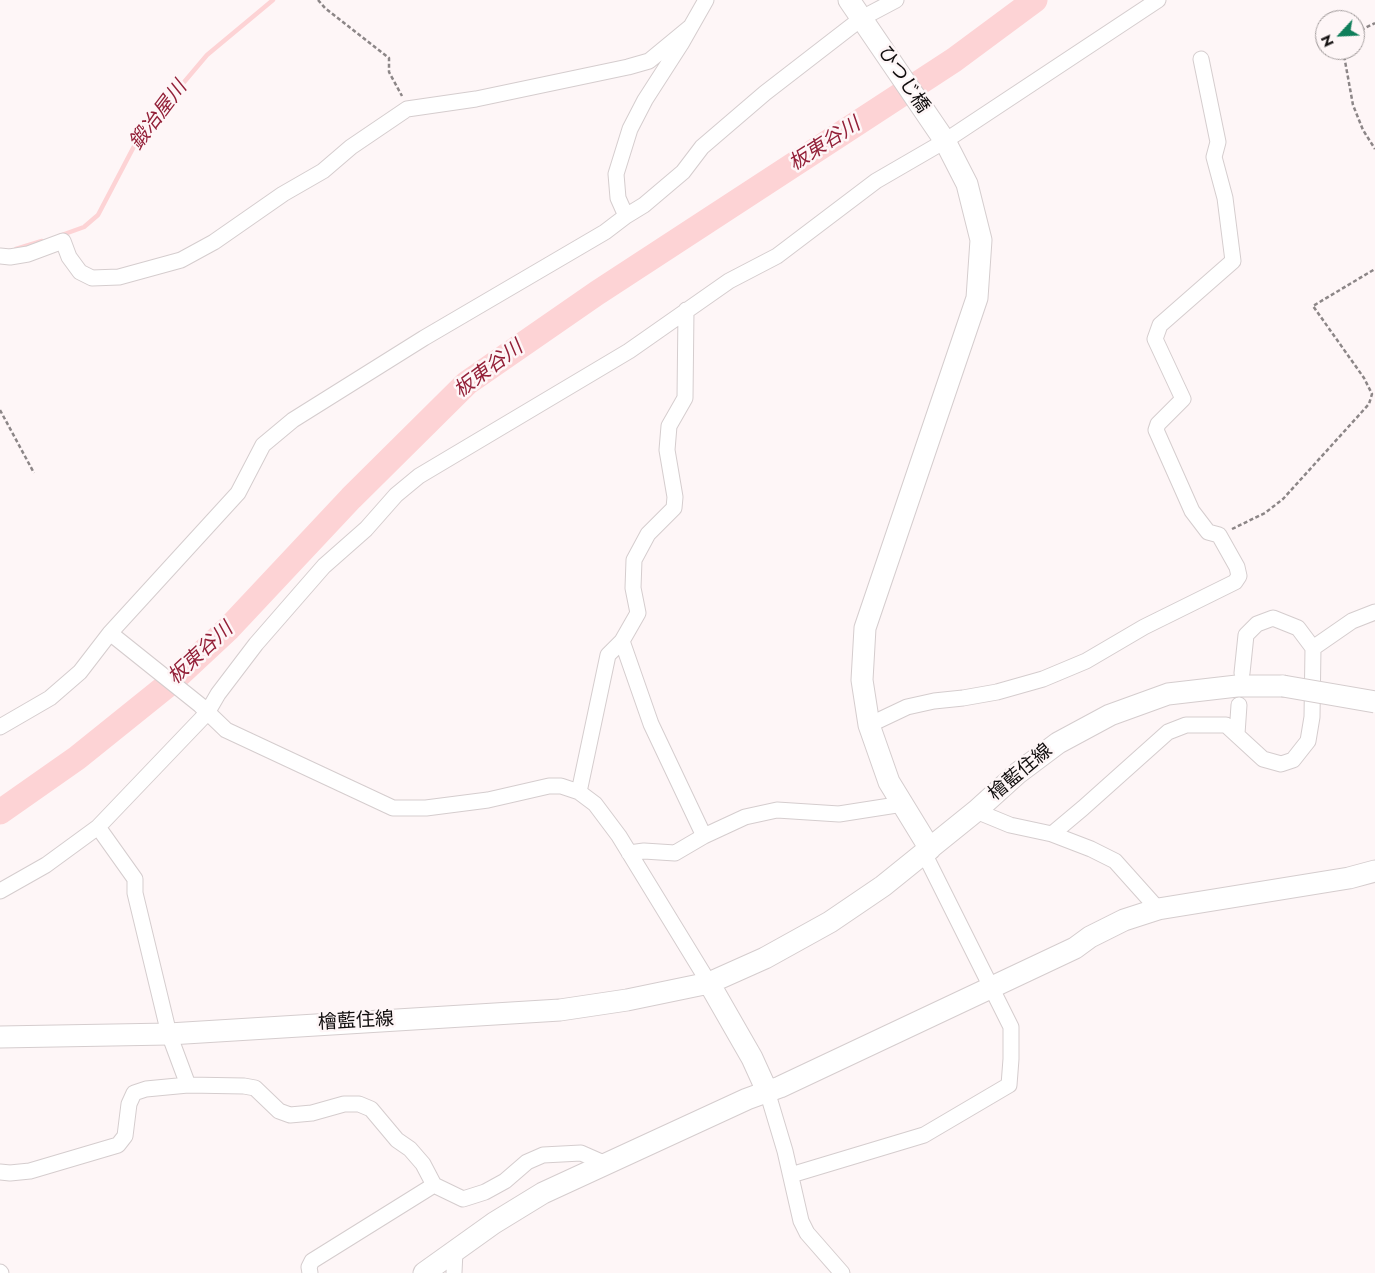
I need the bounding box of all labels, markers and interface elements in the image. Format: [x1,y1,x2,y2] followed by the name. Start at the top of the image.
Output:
[1315,10,1365,60] north arrow
[1316,32,1339,50] text: N
[872,42,934,118] street label: ひつじ橋
[125,77,193,155] water label: 鍛冶屋川
[785,113,865,177] water label: 板東谷川
[450,336,528,404] water label: 板東谷川
[164,618,238,690] water label: 板東谷川
[985,740,1057,806] street label: 檜藍住線
[317,1009,395,1035] street label: 檜藍住線

